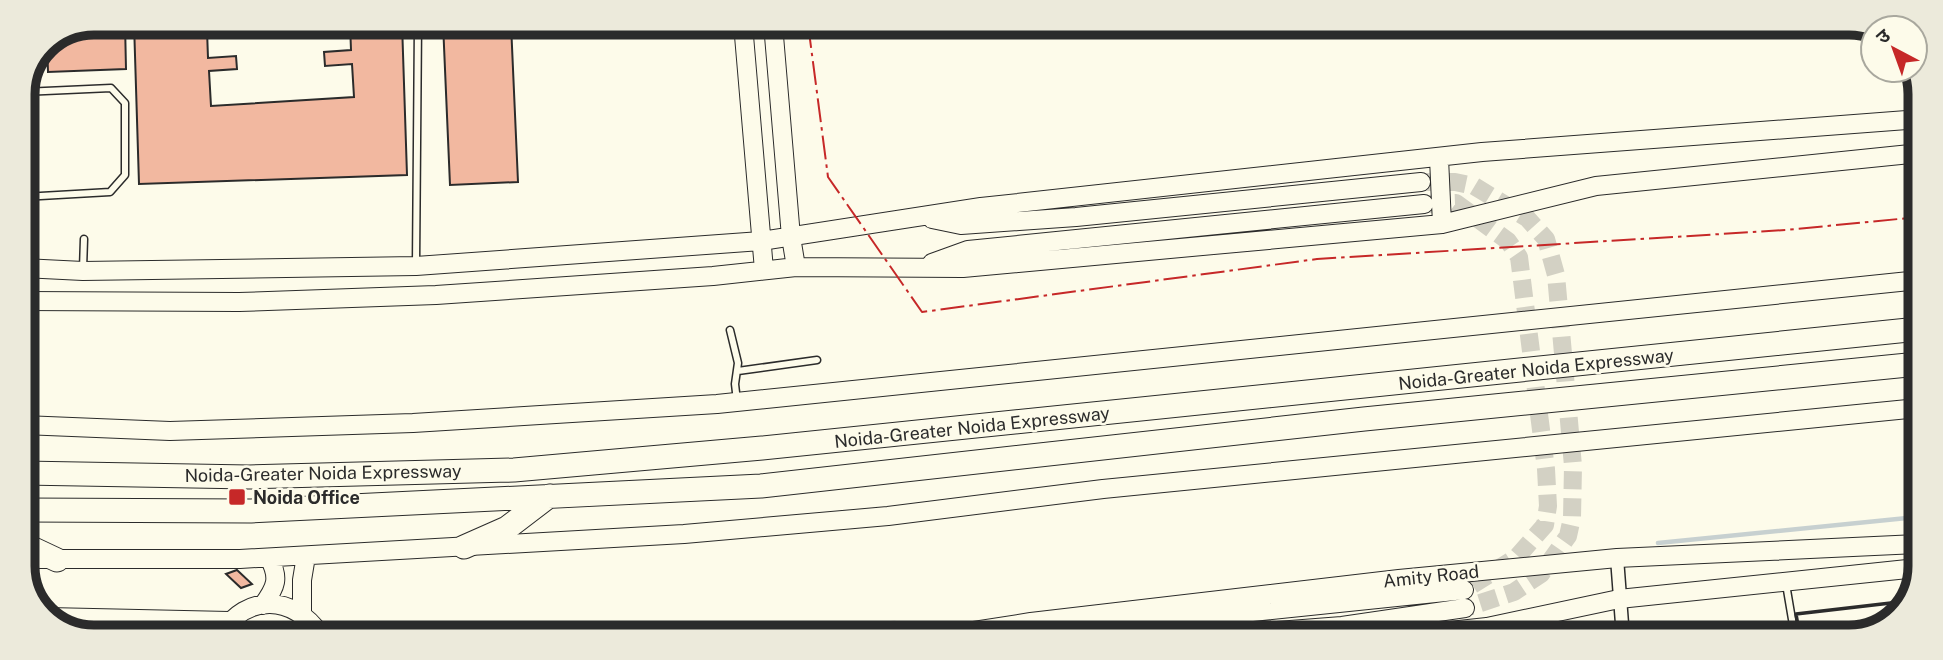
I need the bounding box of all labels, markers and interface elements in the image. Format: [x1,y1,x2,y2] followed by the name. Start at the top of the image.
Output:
[1859,14,1929,84] north arrow
[1871,24,1895,48] text: उ
[1397,344,1675,394] street label: Noida-Greater Noida Expressway
[833,402,1111,452] street label: Noida-Greater Noida Expressway
[184,460,462,486] street label: Noida-Greater Noida Expressway
[227,487,247,507] marker: Noida Office
[253,487,360,508] place label: Noida Office
[1382,561,1480,591] street label: Amity Road

